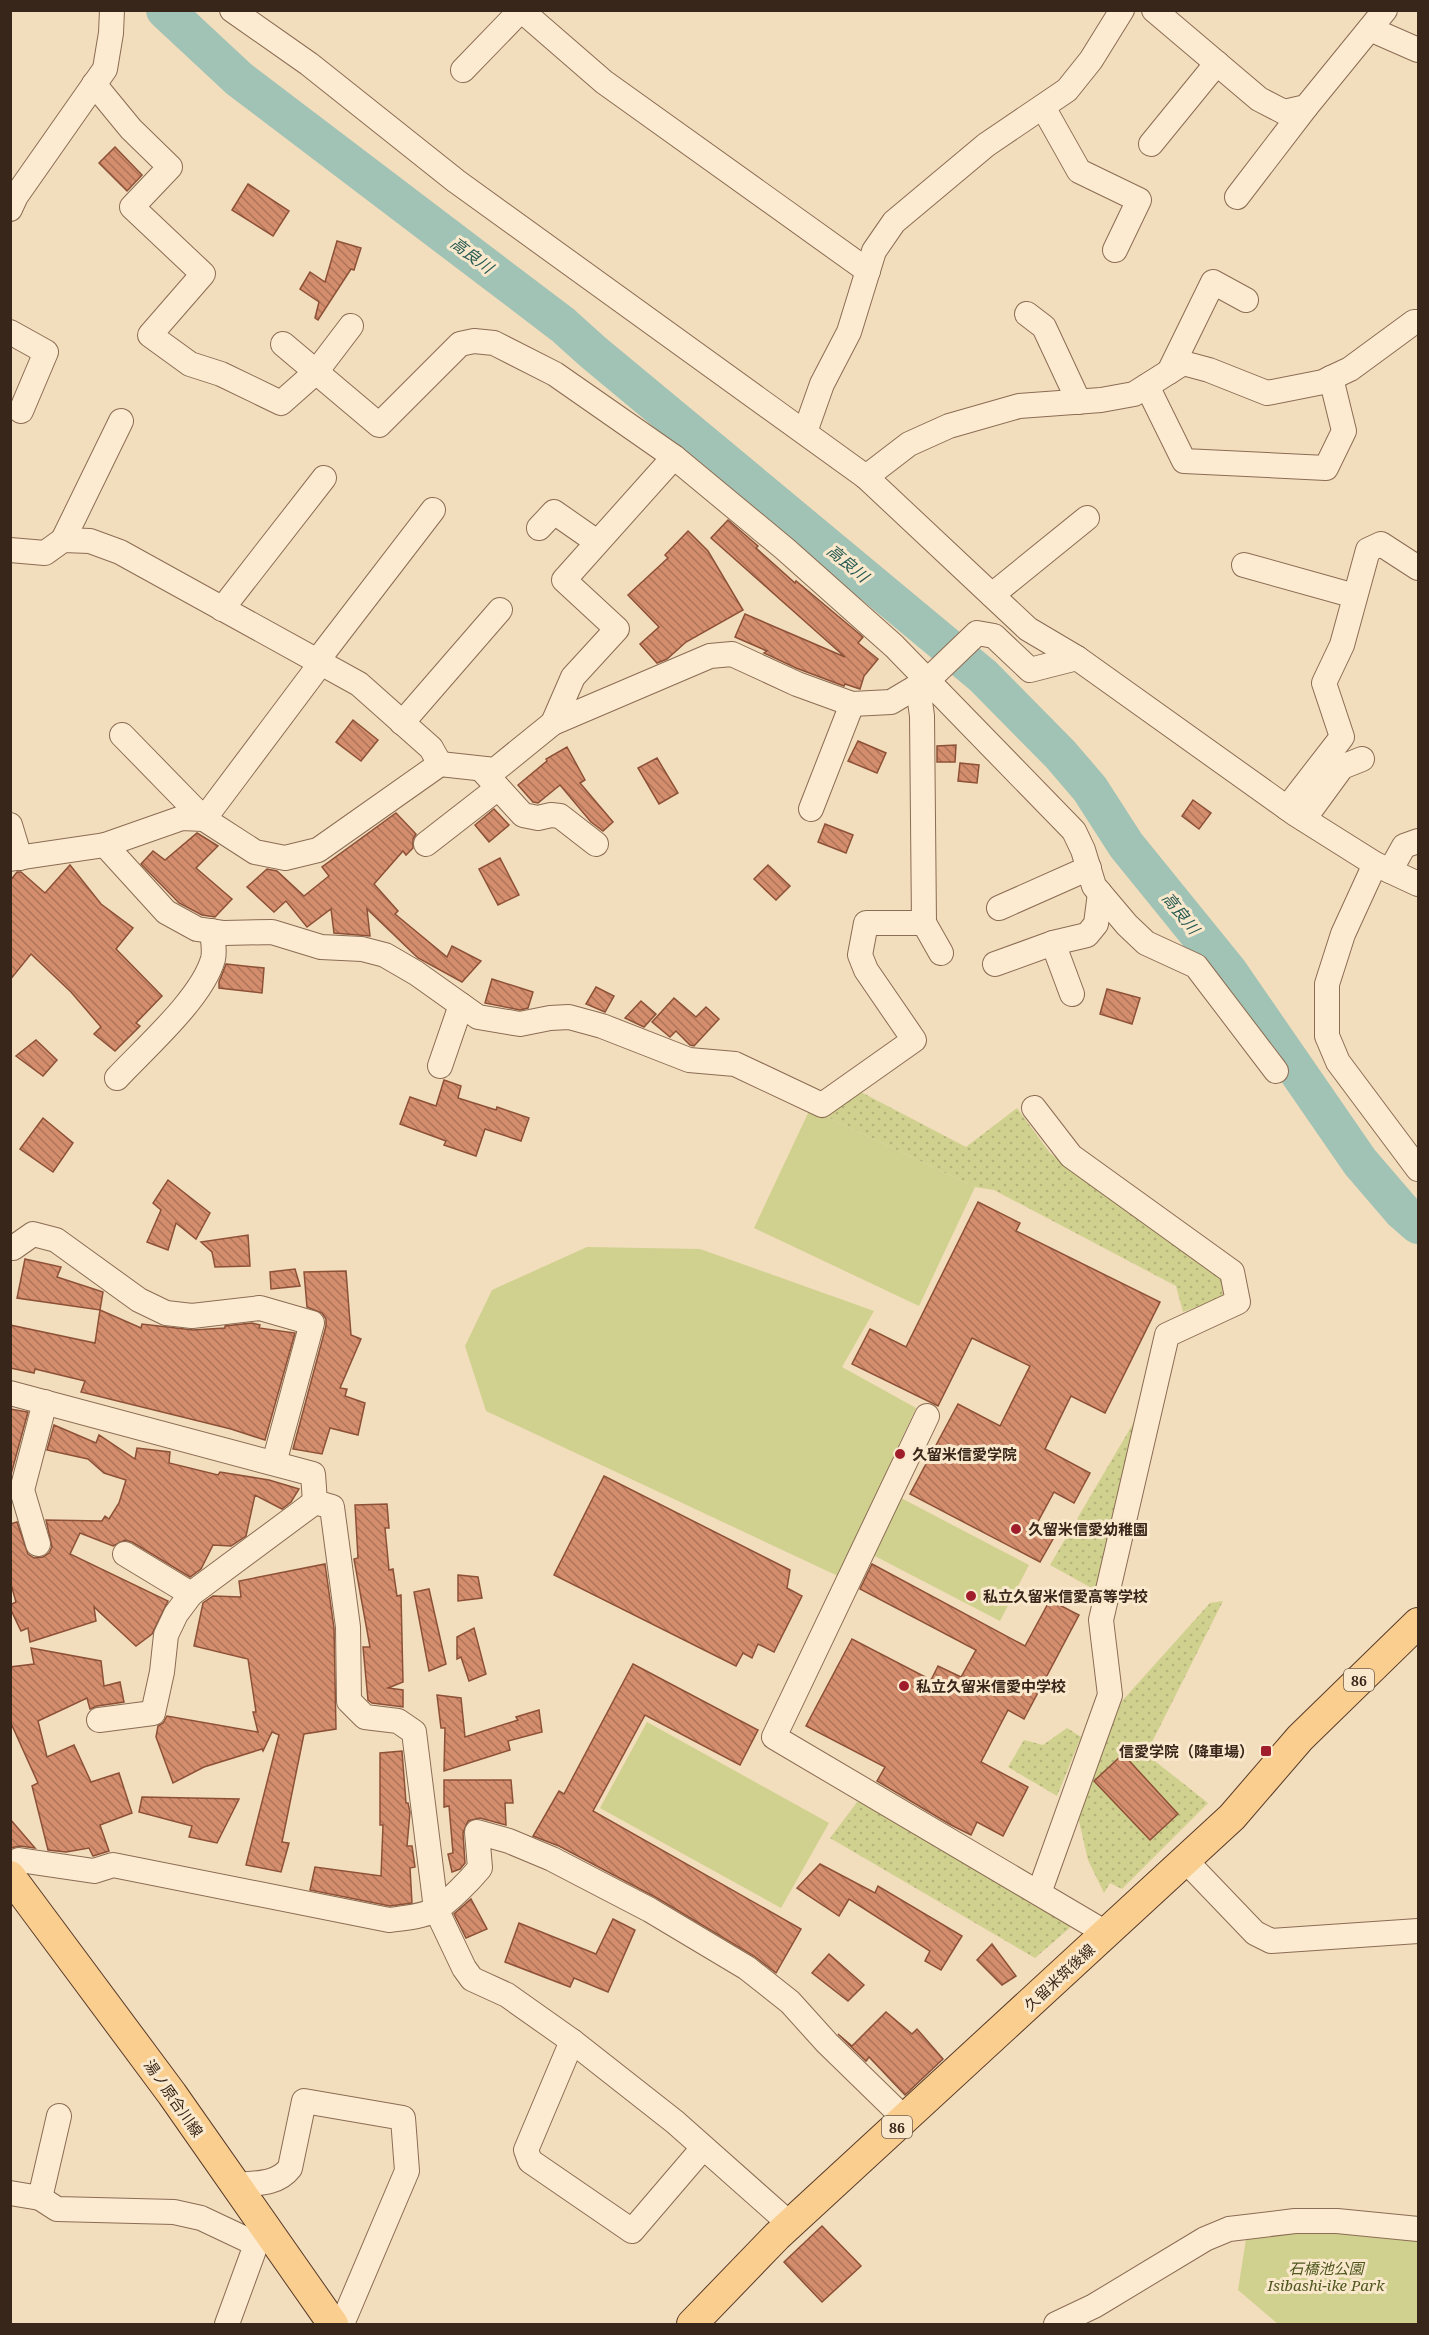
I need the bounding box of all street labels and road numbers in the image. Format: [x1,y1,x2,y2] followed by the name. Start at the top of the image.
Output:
[1344,1669,1374,1691] road number: 86
[1019,1939,1099,2015] street label: 久留米筑後線
[140,2055,208,2141] street label: 湯ノ原合川線
[882,2116,912,2138] road number: 86

